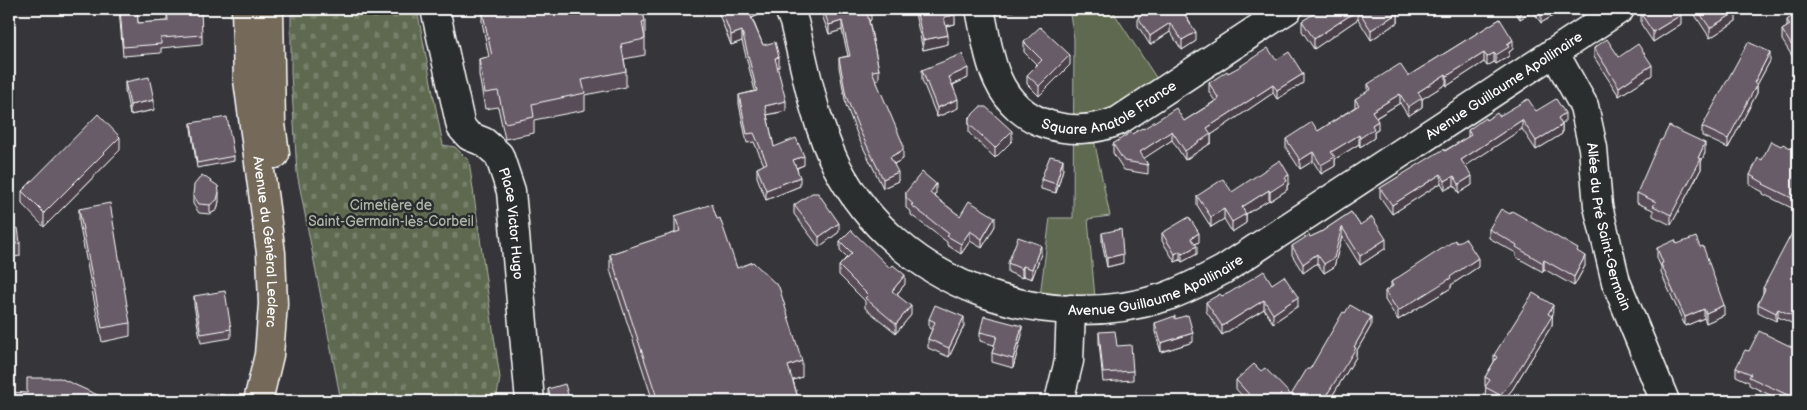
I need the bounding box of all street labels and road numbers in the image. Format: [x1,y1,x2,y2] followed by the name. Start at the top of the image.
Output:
[1422,28,1585,143] street label: Avenue Guillaume Apollinaire
[1039,77,1179,138] street label: Square Anatole France
[1583,141,1635,313] street label: Allée du Pré Saint-Germain
[250,155,281,328] street label: Avenue du Général Leclerc
[495,165,527,280] street label: Place Victor Hugo
[1068,251,1246,319] street label: Avenue Guillaume Apollinaire

